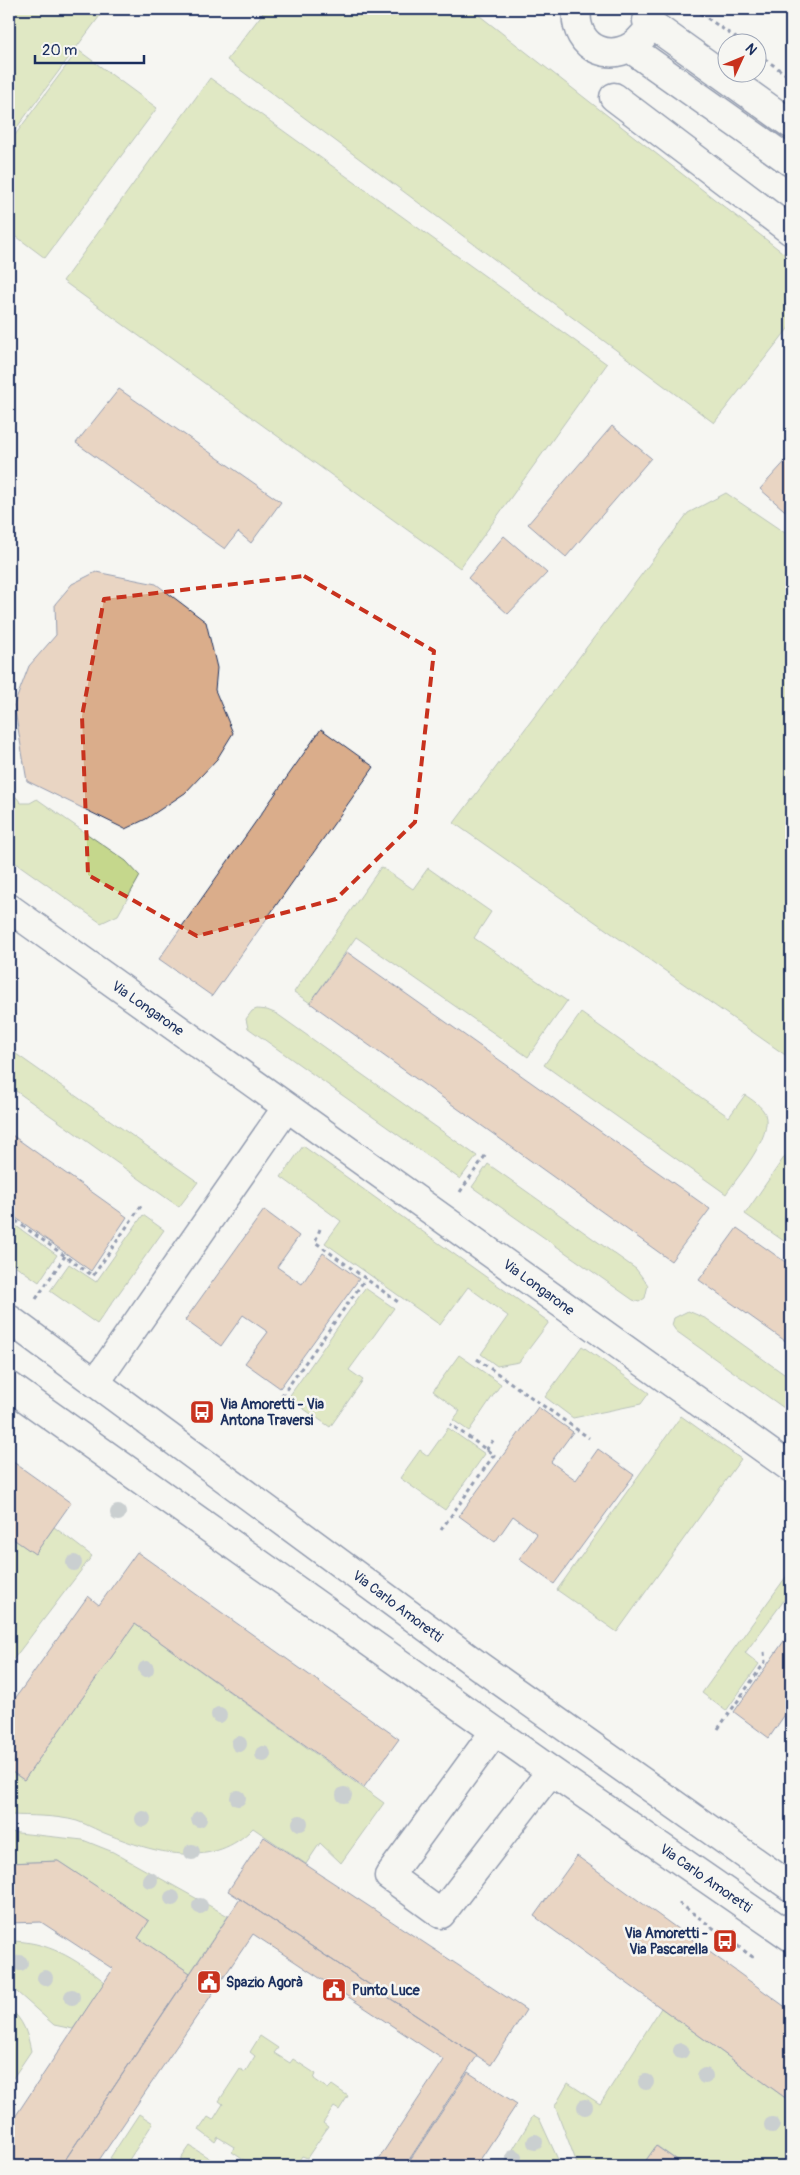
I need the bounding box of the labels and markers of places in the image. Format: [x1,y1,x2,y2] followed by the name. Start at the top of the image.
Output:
[220,1396,324,1429] place label: Via Amoretti - Via Antona Traversi
[189,1399,215,1425] bus stop icon: Via Amoretti - Via Antona Traversi
[624,1925,708,1958] place label: Via Amoretti - Via Pascarella
[712,1928,738,1954] bus stop icon: Via Amoretti - Via Pascarella
[196,1969,222,1995] public building icon: Spazio Agorà
[226,1974,303,1991] place label: Spazio Agorà
[321,1977,347,2003] public building icon: Punto Luce
[352,1982,421,1999] place label: Punto Luce

